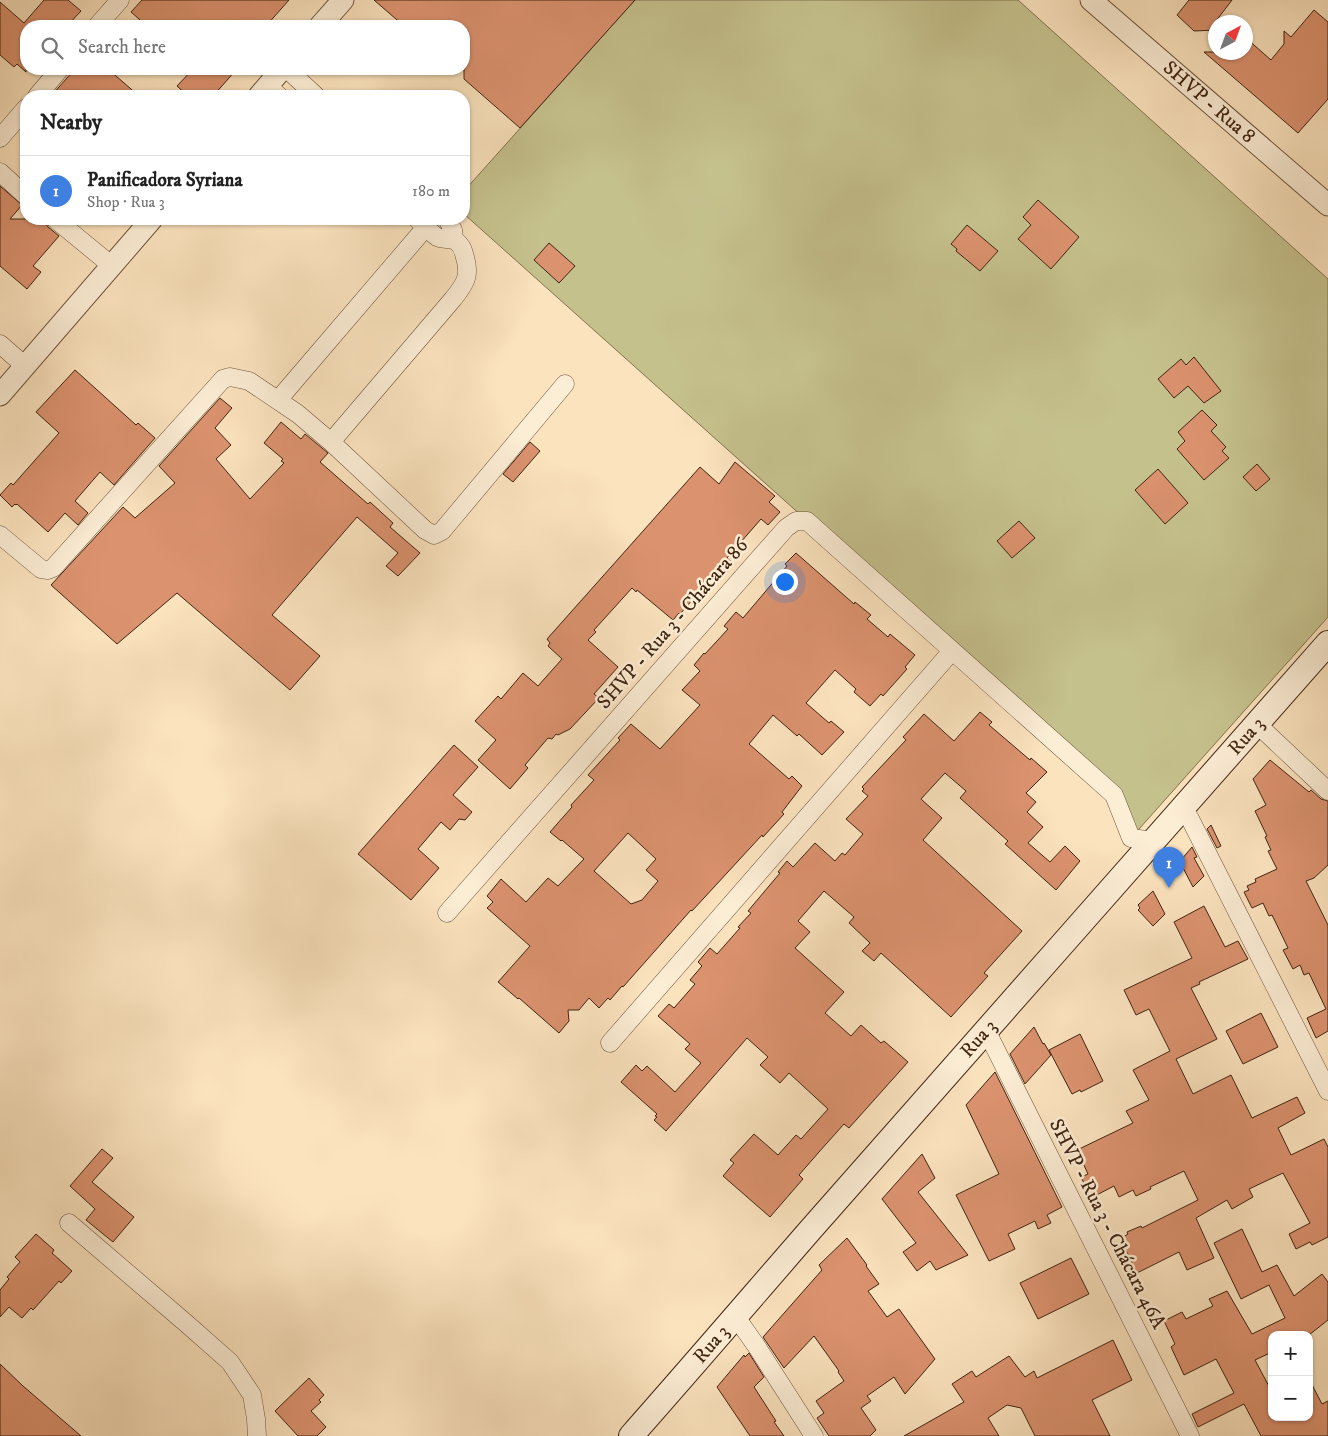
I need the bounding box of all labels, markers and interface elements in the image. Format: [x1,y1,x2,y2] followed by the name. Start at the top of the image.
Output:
[1208,15,1253,60] north arrow
[20,20,470,75] search box
[38,34,66,62] icon: search
[78,36,166,59] text: Search here
[1158,55,1260,149] street label: SHVP - Rua 8
[40,110,102,136] text: Nearby
[87,169,243,192] text: Panificadora Syriana
[53,181,59,201] text: 1
[412,181,450,201] text: 180 m
[87,192,165,212] text: Shop · Rua 3
[592,533,754,715] street label: SHVP - Rua 3 - Chácara 86
[772,569,798,595] your location
[1223,712,1270,761] street label: Rua 3
[1153,847,1185,888] pin: 1
[955,1014,1002,1063] street label: Rua 3
[1043,1115,1171,1333] street label: SHVP - Rua 3 - Chácara 46A
[688,1320,735,1369] street label: Rua 3
[1268,1331,1313,1421] map controls
[1268,1331,1313,1376] button: +
[1268,1376,1313,1421] button: −

